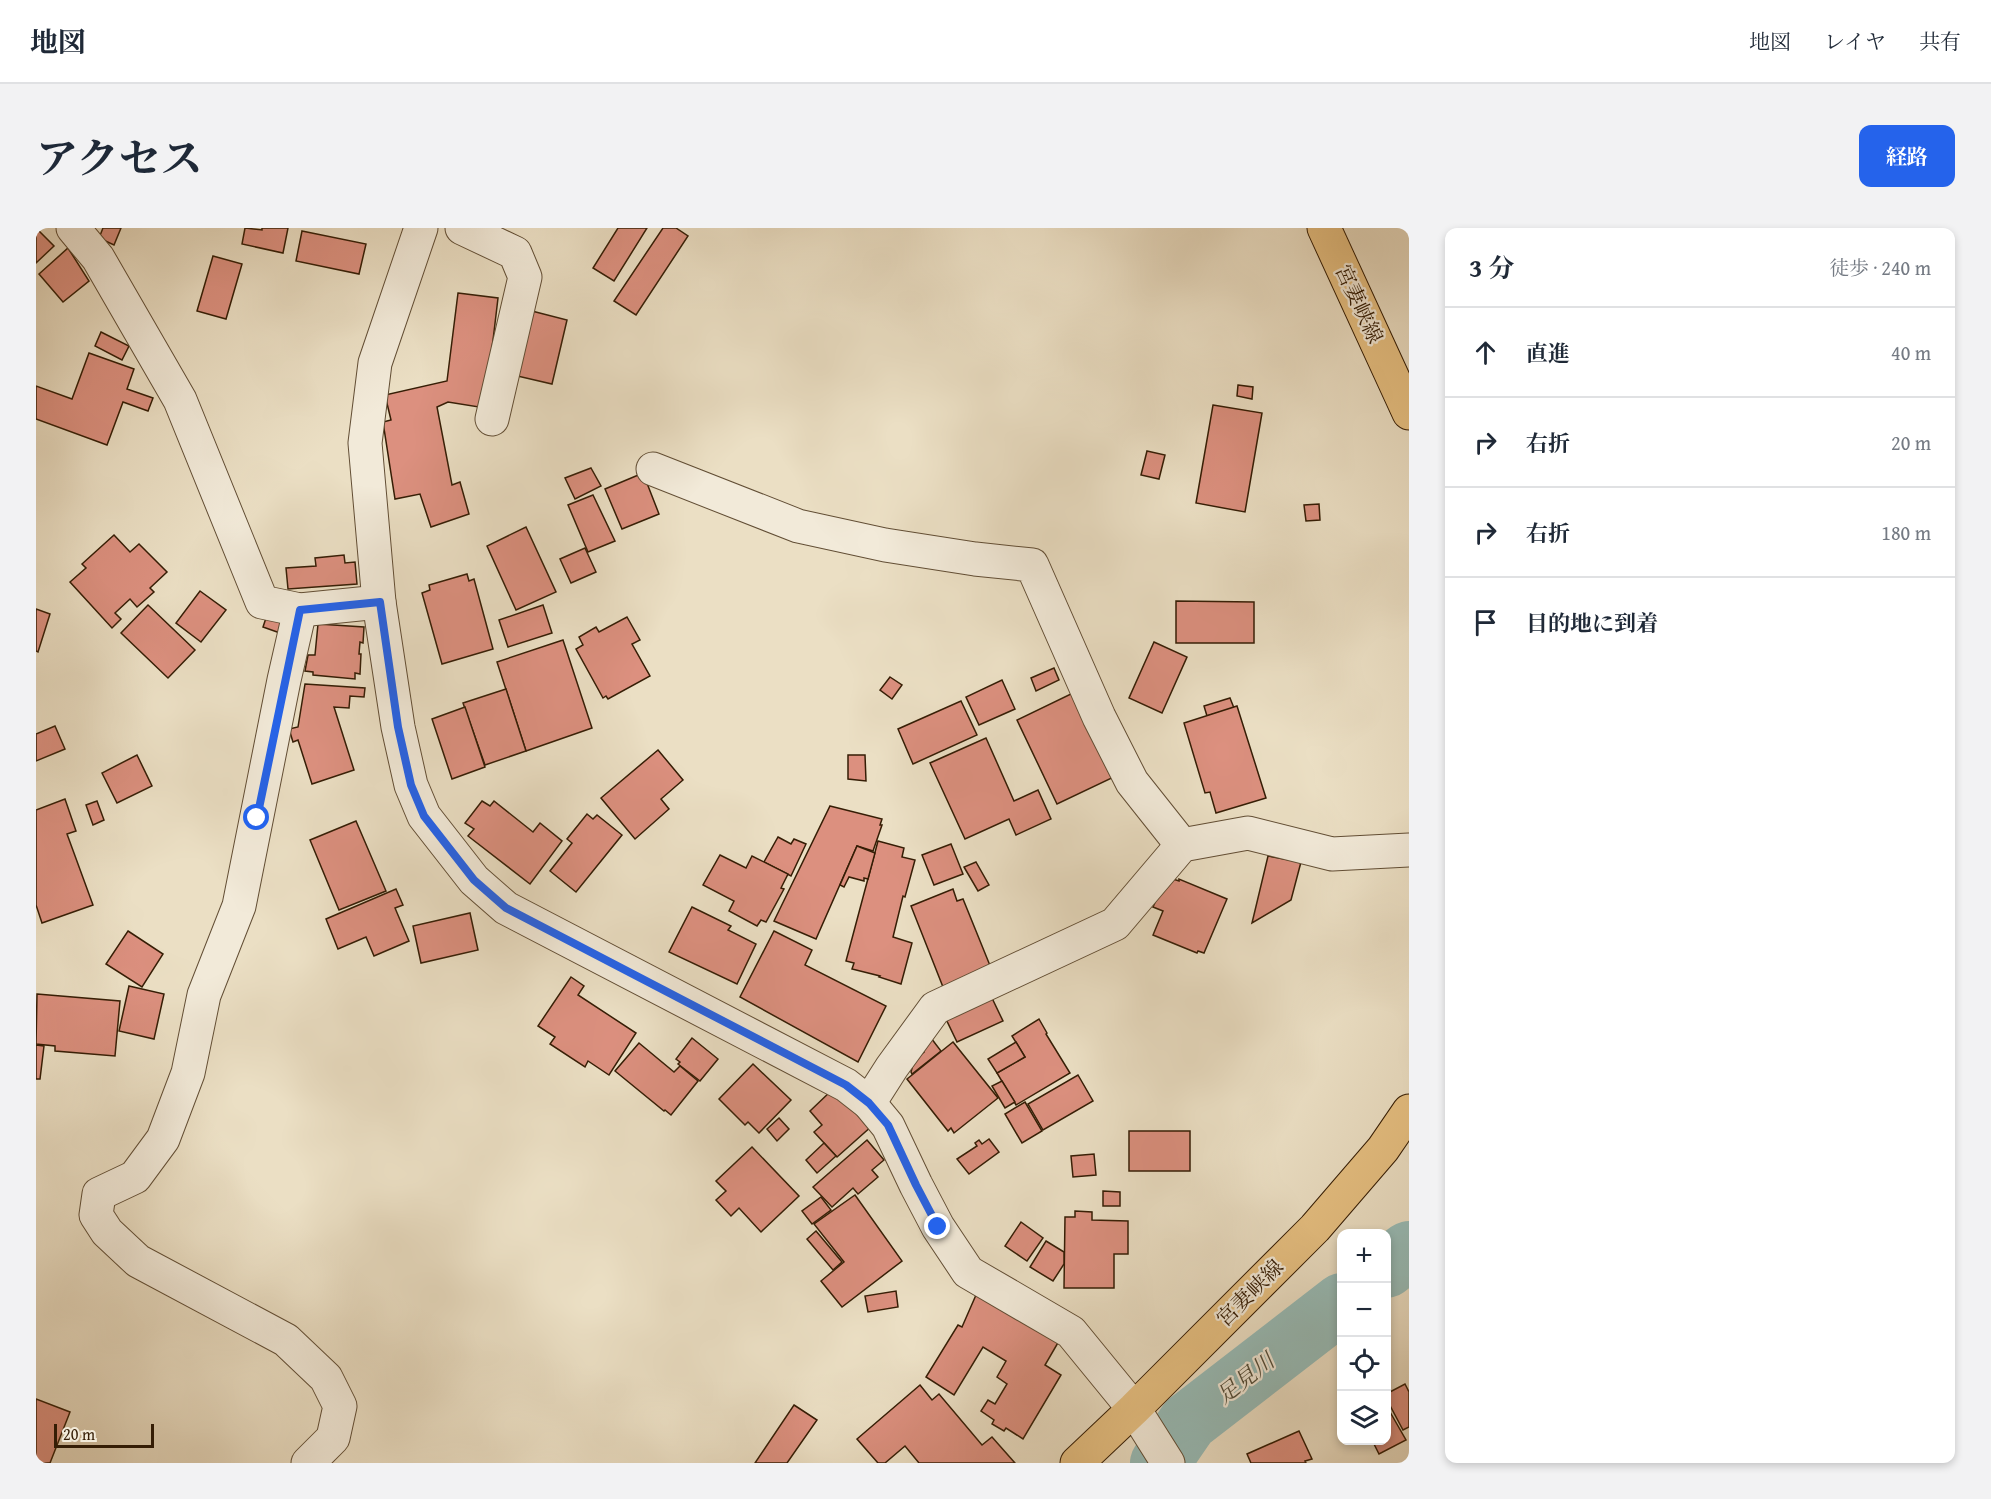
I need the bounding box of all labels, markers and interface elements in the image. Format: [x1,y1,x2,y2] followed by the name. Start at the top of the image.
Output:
[30,21,86,62] text: 地図
[1749,26,1791,57] text: 地図
[1824,26,1886,57] text: レイヤ
[1919,26,1961,57] text: 共有
[1859,125,1955,187] button: 経路
[36,127,203,188] text: アクセス
[1469,248,1514,287] text: 3 分
[1829,253,1931,282] text: 徒歩 · 240 m
[1328,259,1391,348] street label: 宮妻峡線
[1469,336,1502,369] icon: ahead
[1526,337,1570,369] text: 直進
[1891,338,1931,367] text: 40 m
[1469,426,1502,459] icon: right
[1526,427,1570,459] text: 右折
[1891,428,1931,457] text: 20 m
[1469,516,1502,549] icon: right
[1526,517,1570,549] text: 右折
[1881,518,1931,547] text: 180 m
[1469,606,1502,639] icon: arrive
[1526,607,1658,639] text: 目的地に到着
[243,804,269,830] route start
[924,1213,950,1239] route end
[1337,1229,1391,1445] map controls
[1337,1229,1391,1283] button: +
[1209,1252,1290,1333] street label: 宮妻峡線
[1337,1283,1391,1337] button: −
[1337,1337,1391,1391] button: locate
[1209,1344,1282,1411] water label: 足見川
[1337,1391,1391,1445] button: layers
[54,1421,154,1448] scale bar
[63,1422,95,1446] text: 20 m

